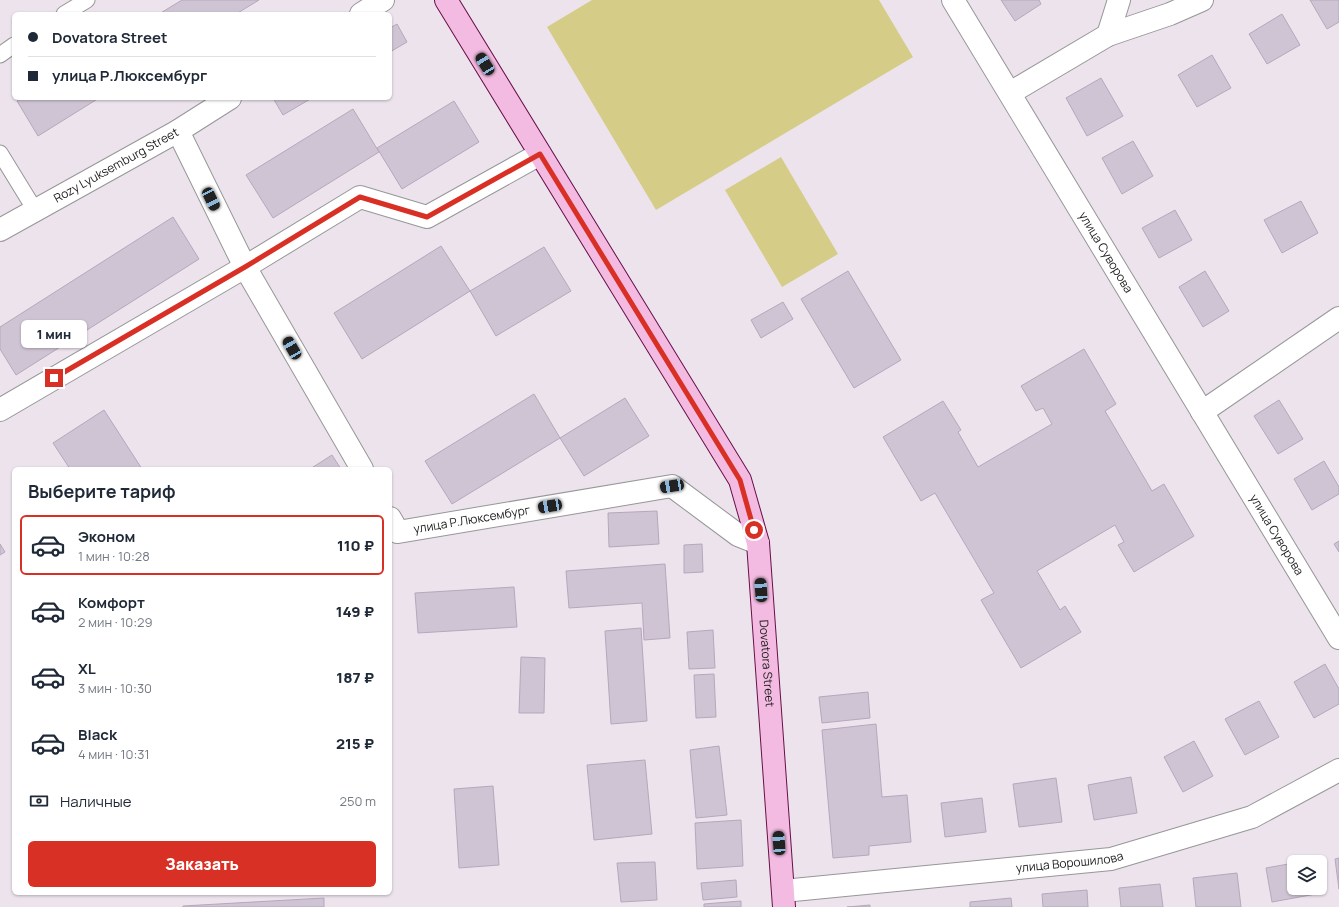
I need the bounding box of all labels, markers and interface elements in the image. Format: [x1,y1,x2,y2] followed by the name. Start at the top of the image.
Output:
[52,27,168,48] text: Dovatora Street
[474,51,496,77] car
[52,65,207,86] text: улица Р.Люксембург
[50,123,182,207] street label: Rozy Lyuksemburg Street
[200,186,222,212] car
[1075,208,1137,296] street label: улица Суворова
[21,320,87,348] callout: 1 мин
[37,325,71,343] text: 1 мин
[281,335,303,361] car
[45,369,63,387] route end
[659,478,685,494] car
[28,479,176,503] text: Выберите тариф
[1246,491,1308,578] street label: улица Суворова
[537,498,563,514] car
[412,501,532,537] street label: улица Р.Люксембург
[745,521,763,539] route start
[78,526,135,547] text: Эконом
[30,527,66,563] icon: car
[337,535,374,556] text: 110 ₽
[78,547,150,565] text: 1 мин · 10:28
[754,578,768,602] car
[78,592,145,613] text: Комфорт
[30,593,66,629] icon: car
[336,601,374,622] text: 149 ₽
[78,613,153,631] text: 2 мин · 10:29
[755,619,779,708] street label: Dovatora Street
[78,658,96,679] text: XL
[30,659,66,695] icon: car
[336,667,374,688] text: 187 ₽
[78,679,152,697] text: 3 мин · 10:30
[78,724,117,745] text: Black
[30,725,66,761] icon: car
[336,733,374,754] text: 215 ₽
[78,745,150,763] text: 4 мин · 10:31
[28,790,50,812] icon: cash
[60,791,132,812] text: Наличные
[340,792,376,810] text: 250 m
[772,831,786,855] car
[28,841,376,887] button: Заказать
[1015,847,1125,876] street label: улица Ворошилова
[1287,855,1327,895] map controls
[1287,855,1327,895] button: layers

